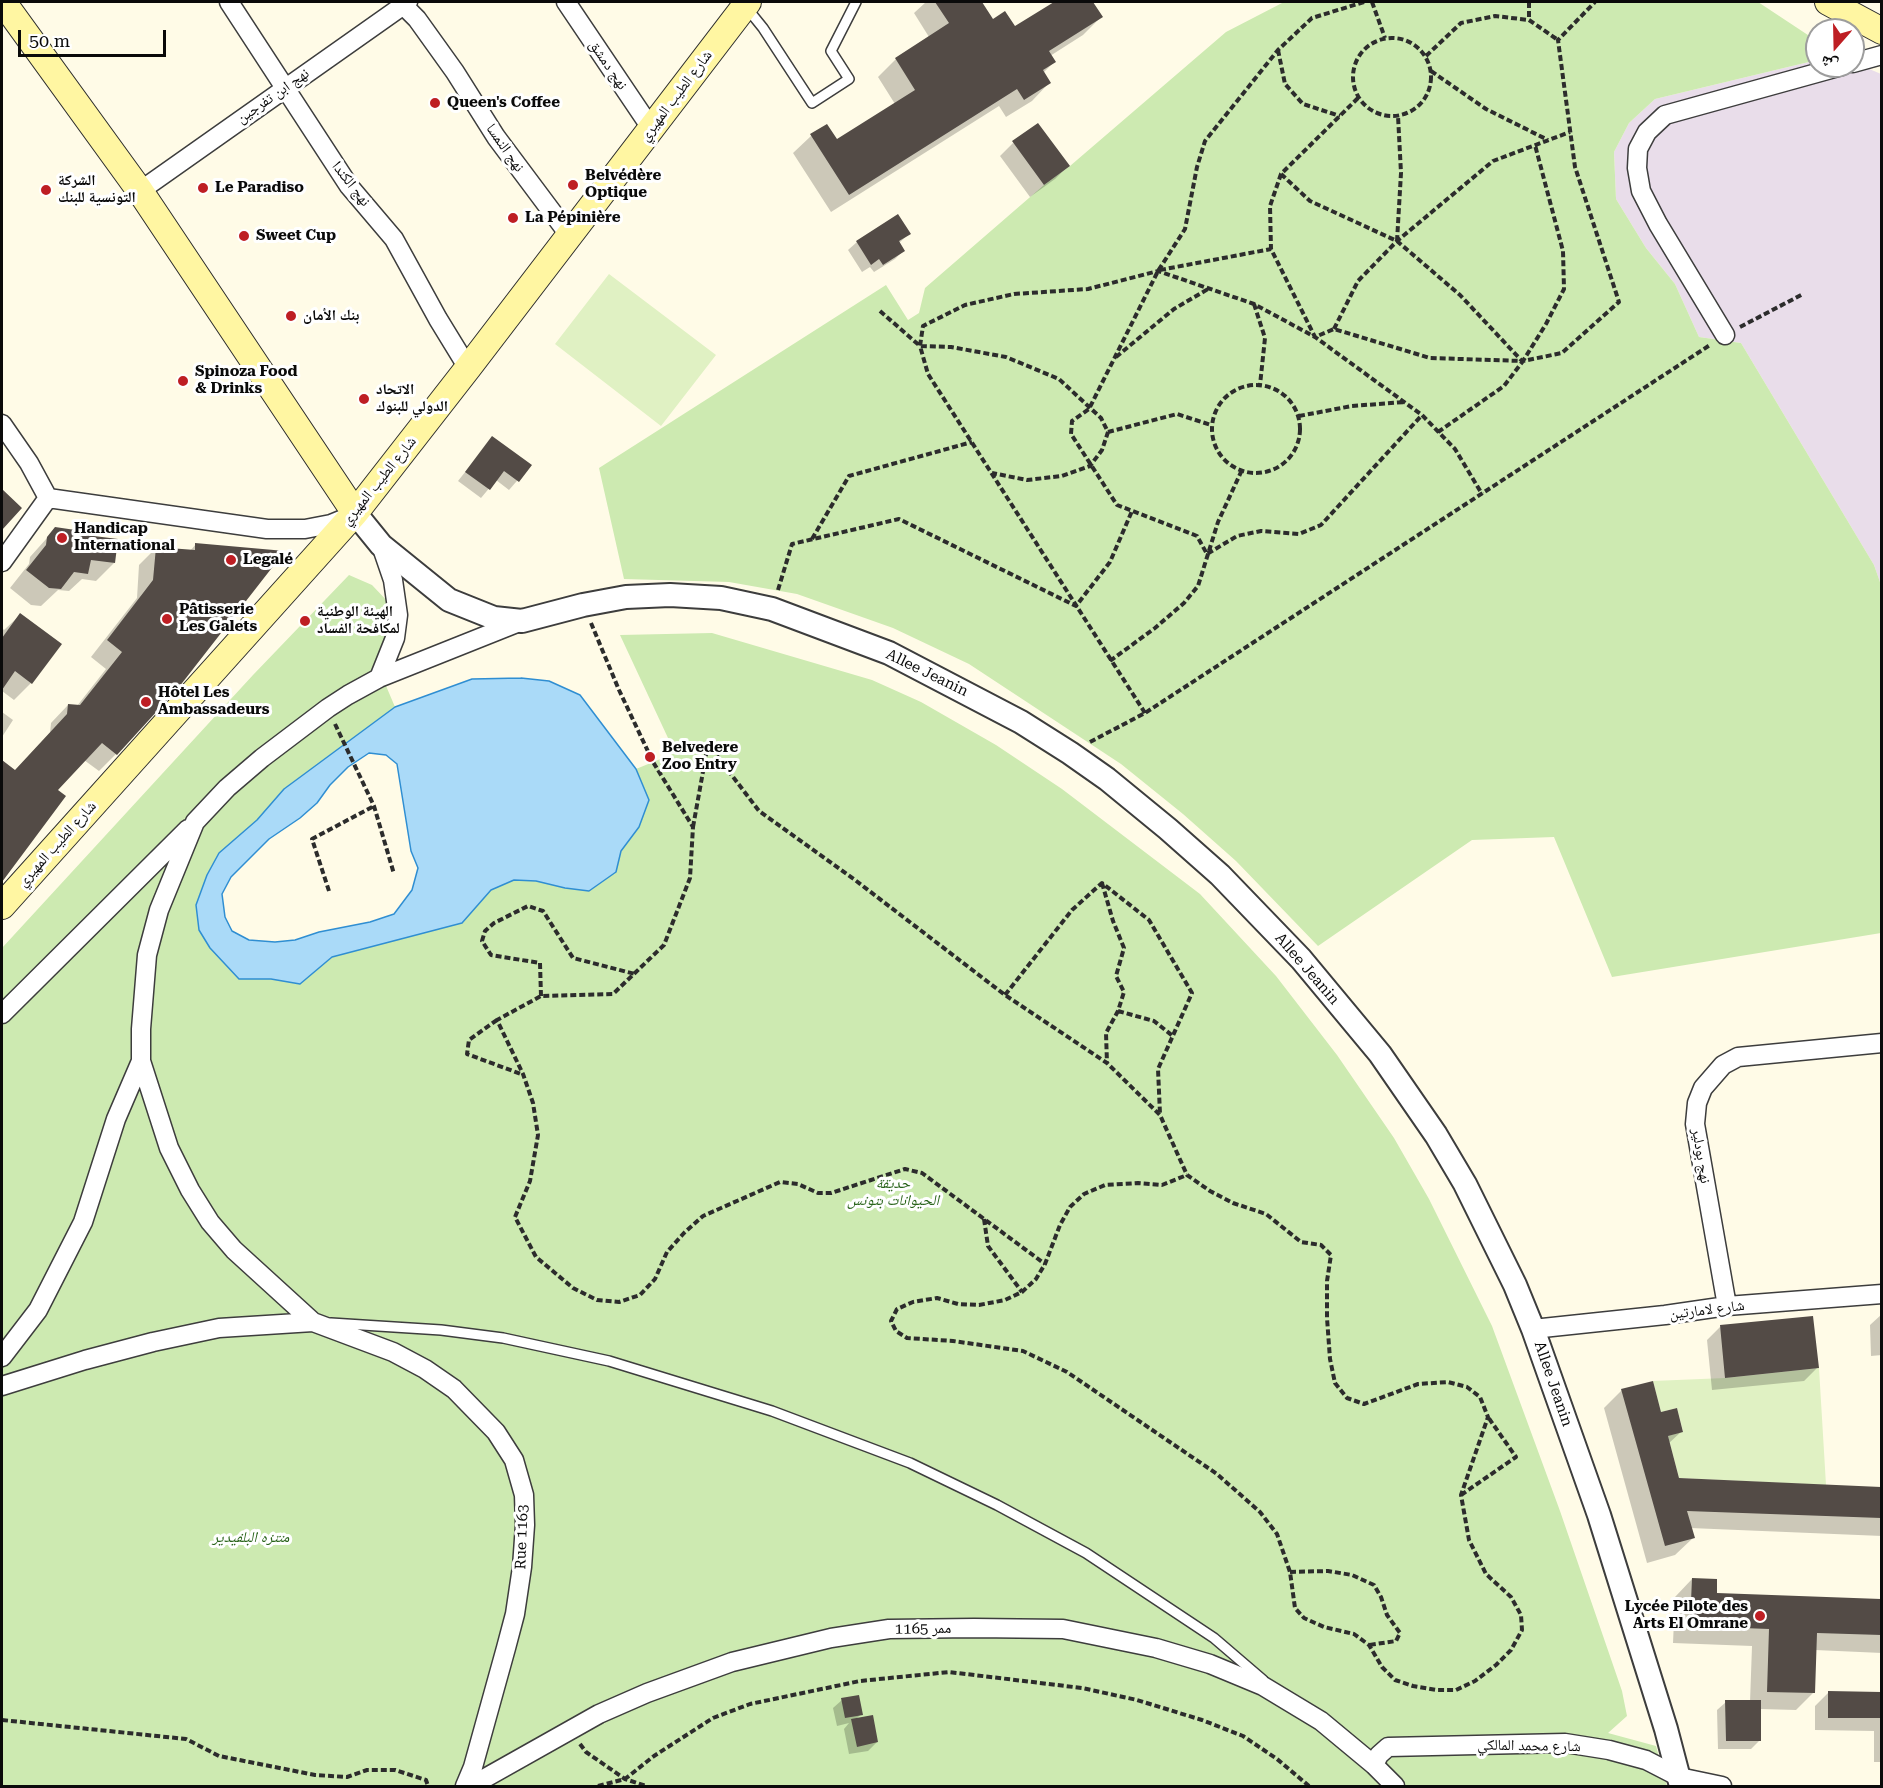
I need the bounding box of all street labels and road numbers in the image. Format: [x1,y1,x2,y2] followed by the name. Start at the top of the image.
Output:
[585,37,631,93] street label: نهج دمشق
[636,47,716,145] street label: شارع الطيب المهيري
[233,64,313,128] street label: نهج ابن تفرجين
[482,120,528,176] street label: نهج النمسا
[328,158,374,210] street label: نهج الكندا
[338,433,420,529] street label: شارع الطيب المهيري
[883,645,971,701] street label: Allee Jeanin
[14,797,100,891] street label: شارع الطيب المهيري
[1271,930,1343,1008] street label: Allee Jeanin
[1688,1127,1714,1185] street label: نهج بودلير
[1668,1296,1746,1324] street label: شارع لامارتين
[1530,1339,1576,1429] street label: Allee Jeanin
[512,1504,532,1570] street label: Rue 1163
[895,1620,951,1638] street label: ممر 1165
[1477,1736,1581,1756] street label: شارع محمد المالكي

